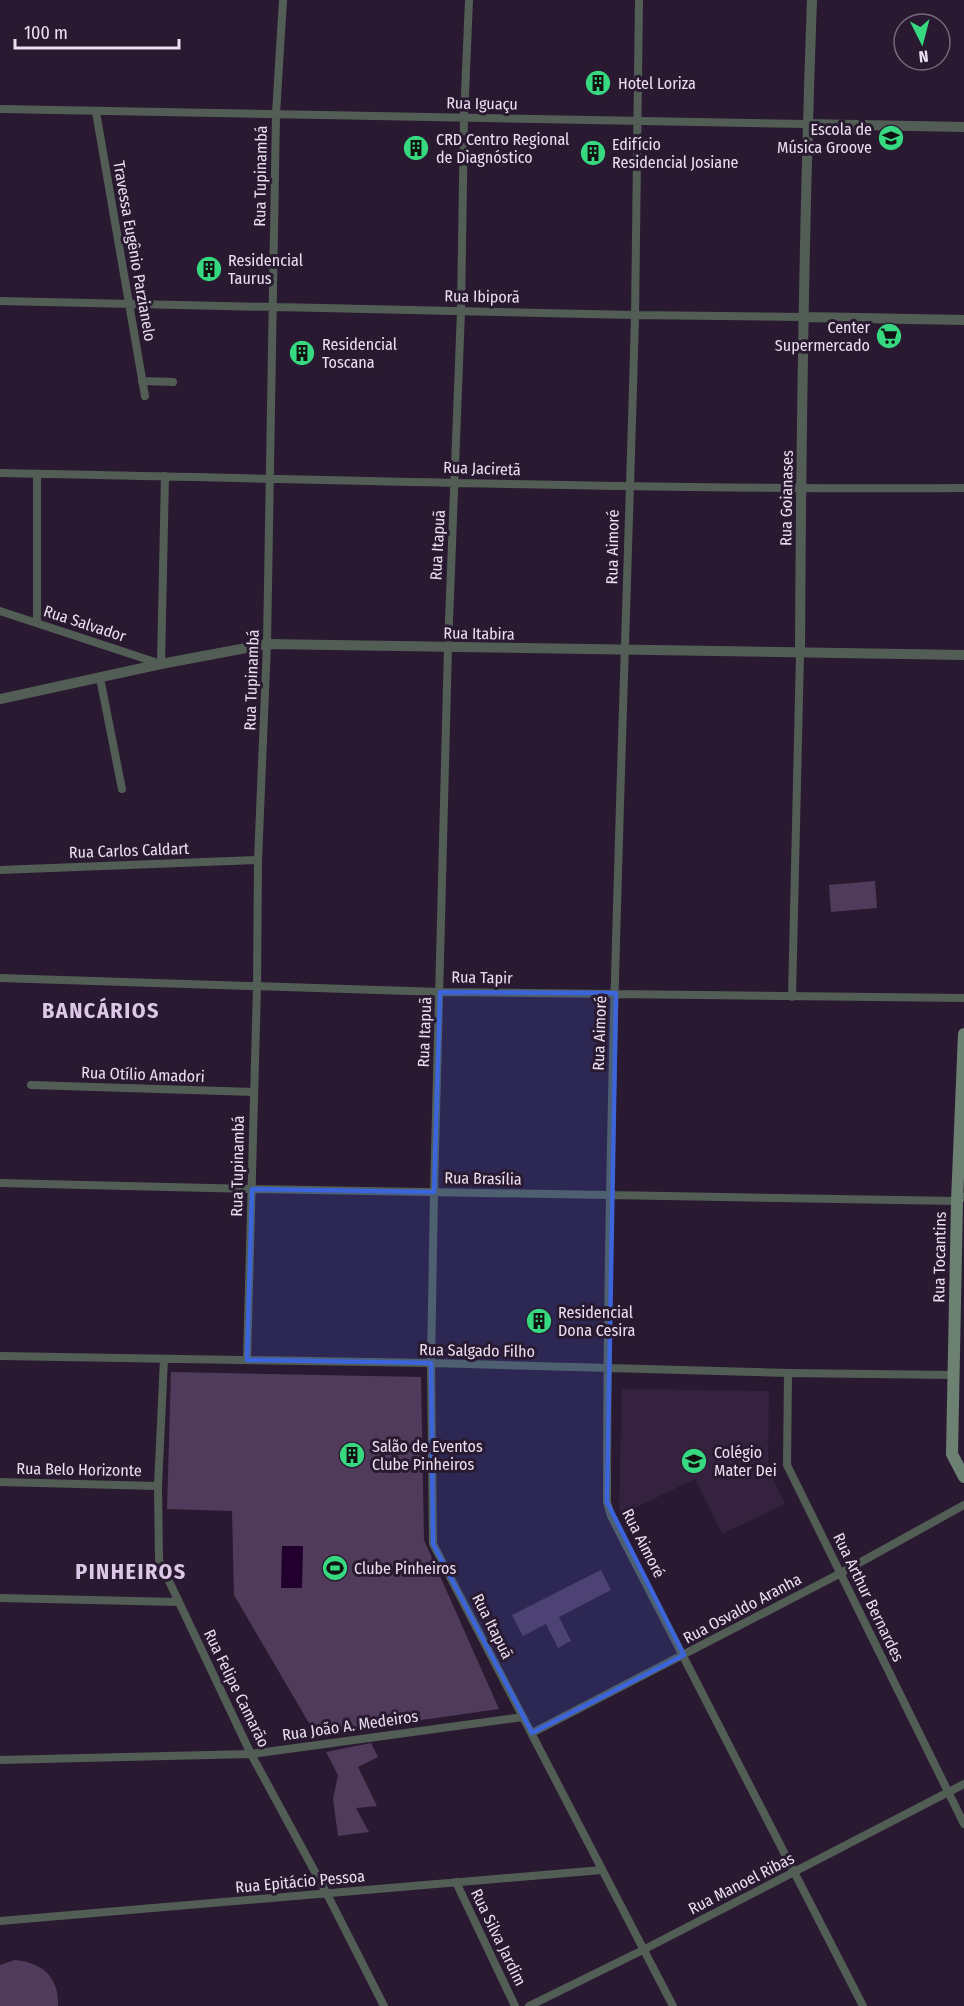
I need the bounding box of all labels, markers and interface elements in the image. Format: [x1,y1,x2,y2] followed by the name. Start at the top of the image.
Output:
[15,12,178,50] scale bar
[892,12,952,72] north arrow
[24,22,68,44] text: 100 m
[918,46,929,66] text: N
[583,68,613,98] building icon: Hotel Loriza
[618,74,696,93] place label: Hotel Loriza
[446,93,518,114] street label: Rua Iguaçu
[777,120,872,157] place label: Escola de Música Groove
[876,123,906,153] school or university icon: Escola de Música Groove
[250,125,271,227] street label: Rua Tupinambá
[436,130,569,167] place label: CRD Centro Regional de Diagnóstico
[401,133,431,163] building icon: CRD Centro Regional de Diagnóstico
[612,135,739,172] place label: Edifício Residencial Josiane
[578,138,608,168] building icon: Edifício Residencial Josiane
[109,159,160,343] street label: Travessa Eugênio Parzianelo
[228,251,303,288] place label: Residencial Taurus
[194,254,224,284] building icon: Residencial Taurus
[444,286,520,307] street label: Rua Ibiporã
[775,318,870,355] place label: Center Supermercado
[874,321,904,351] supermarket icon: Center Supermercado
[322,335,397,372] place label: Residencial Toscana
[287,338,317,368] building icon: Residencial Toscana
[776,450,797,546] street label: Rua Goianases
[443,458,521,479] street label: Rua Jaciretã
[426,509,449,581] street label: Rua Itapuã
[602,509,623,585] street label: Rua Aimoré
[41,601,129,646] street label: Rua Salvador
[443,623,515,644] street label: Rua Itabira
[240,629,263,731] street label: Rua Tupinambá
[69,839,190,862] street label: Rua Carlos Caldart
[451,967,513,988] street label: Rua Tapir
[589,995,610,1071] street label: Rua Aimoré
[414,996,435,1068] street label: Rua Itapuã
[42,997,160,1024] district label: BANCÁRIOS
[81,1063,205,1086] street label: Rua Otílio Amadori
[227,1115,248,1217] street label: Rua Tupinambá
[444,1168,522,1189] street label: Rua Brasília
[929,1211,950,1303] street label: Rua Tocantins
[558,1303,635,1340] place label: Residencial Dona Cesira
[524,1306,554,1336] building icon: Residencial Dona Cesira
[419,1340,535,1361] street label: Rua Salgado Filho
[372,1437,483,1474] place label: Salão de Eventos Clube Pinheiros
[337,1440,367,1470] building icon: Salão de Eventos Clube Pinheiros
[714,1443,777,1480] place label: Colégio Mater Dei
[679,1446,709,1476] school or university icon: Colégio Mater Dei
[16,1459,142,1480] street label: Rua Belo Horizonte
[618,1506,669,1581] street label: Rua Aimoré
[829,1530,908,1665] street label: Rua Arthur Bernardes
[320,1553,350,1583] sports icon: Clube Pinheiros
[75,1558,187,1585] district label: PINHEIROS
[354,1559,456,1578] place label: Clube Pinheiros
[680,1569,805,1648] street label: Rua Osvaldo Aranha
[468,1590,517,1662] street label: Rua Itapuã
[200,1626,273,1750] street label: Rua Felipe Camarão
[281,1707,419,1744] street label: Rua João A. Medeiros
[685,1849,798,1918] street label: Rua Manoel Ribas
[234,1866,366,1897] street label: Rua Epitácio Pessoa
[467,1886,530,1989] street label: Rua Silva Jardim

